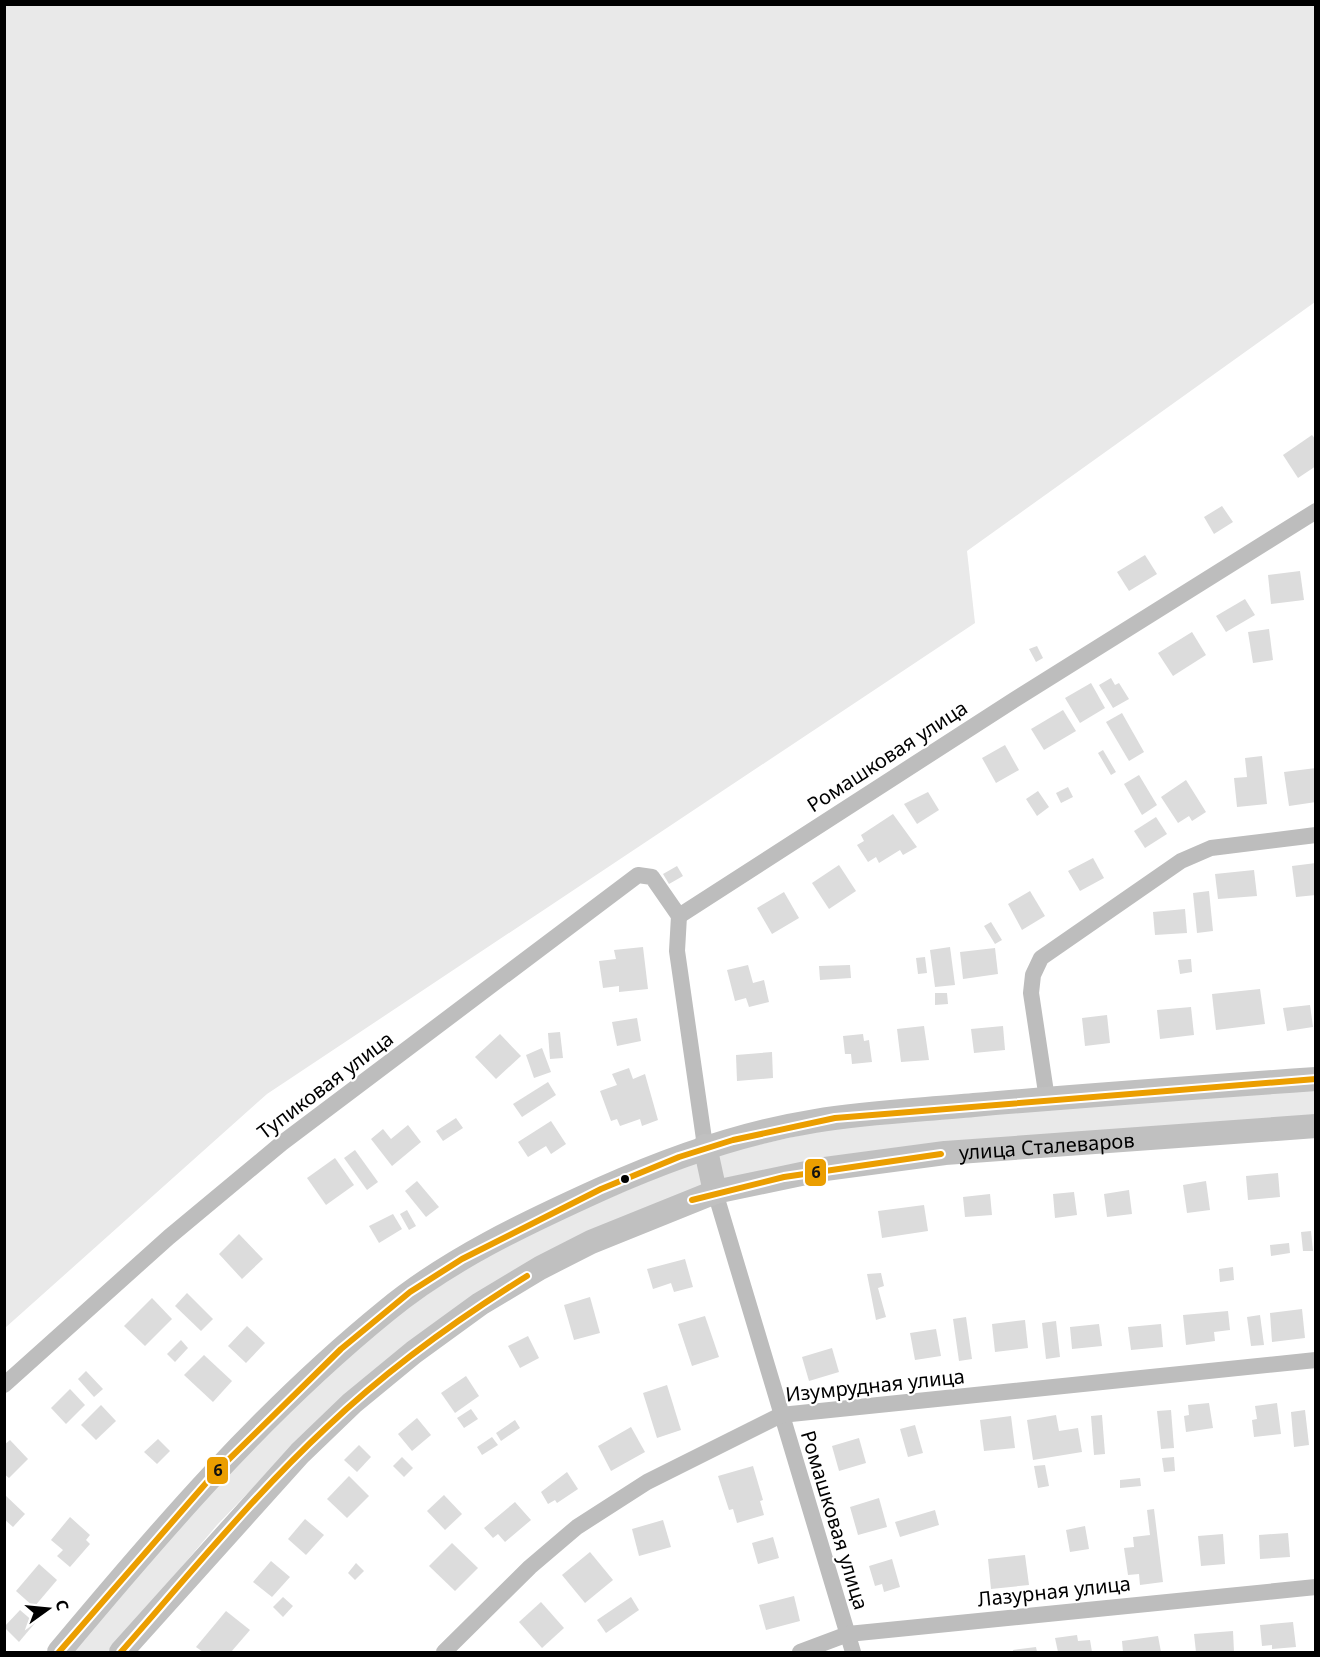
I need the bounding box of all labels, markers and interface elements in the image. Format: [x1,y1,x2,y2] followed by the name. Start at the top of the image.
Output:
[802,694,972,818] street label: Ромашковая улица
[252,1025,398,1145] street label: Тупиковая улица
[958,1126,1135,1165] street label: улица Сталеваров
[804,1158,827,1187] line badge: 6
[811,1161,821,1183] text: 6
[619,1173,631,1185] unlabelled marker
[784,1362,966,1408] street label: Изумрудная улица
[795,1427,875,1613] street label: Ромашковая улица
[206,1456,229,1485] line badge: 6
[213,1459,223,1481] text: 6
[976,1570,1132,1612] street label: Лазурная улица
[18,1579,78,1639] north arrow
[51,1597,74,1613] text: С

